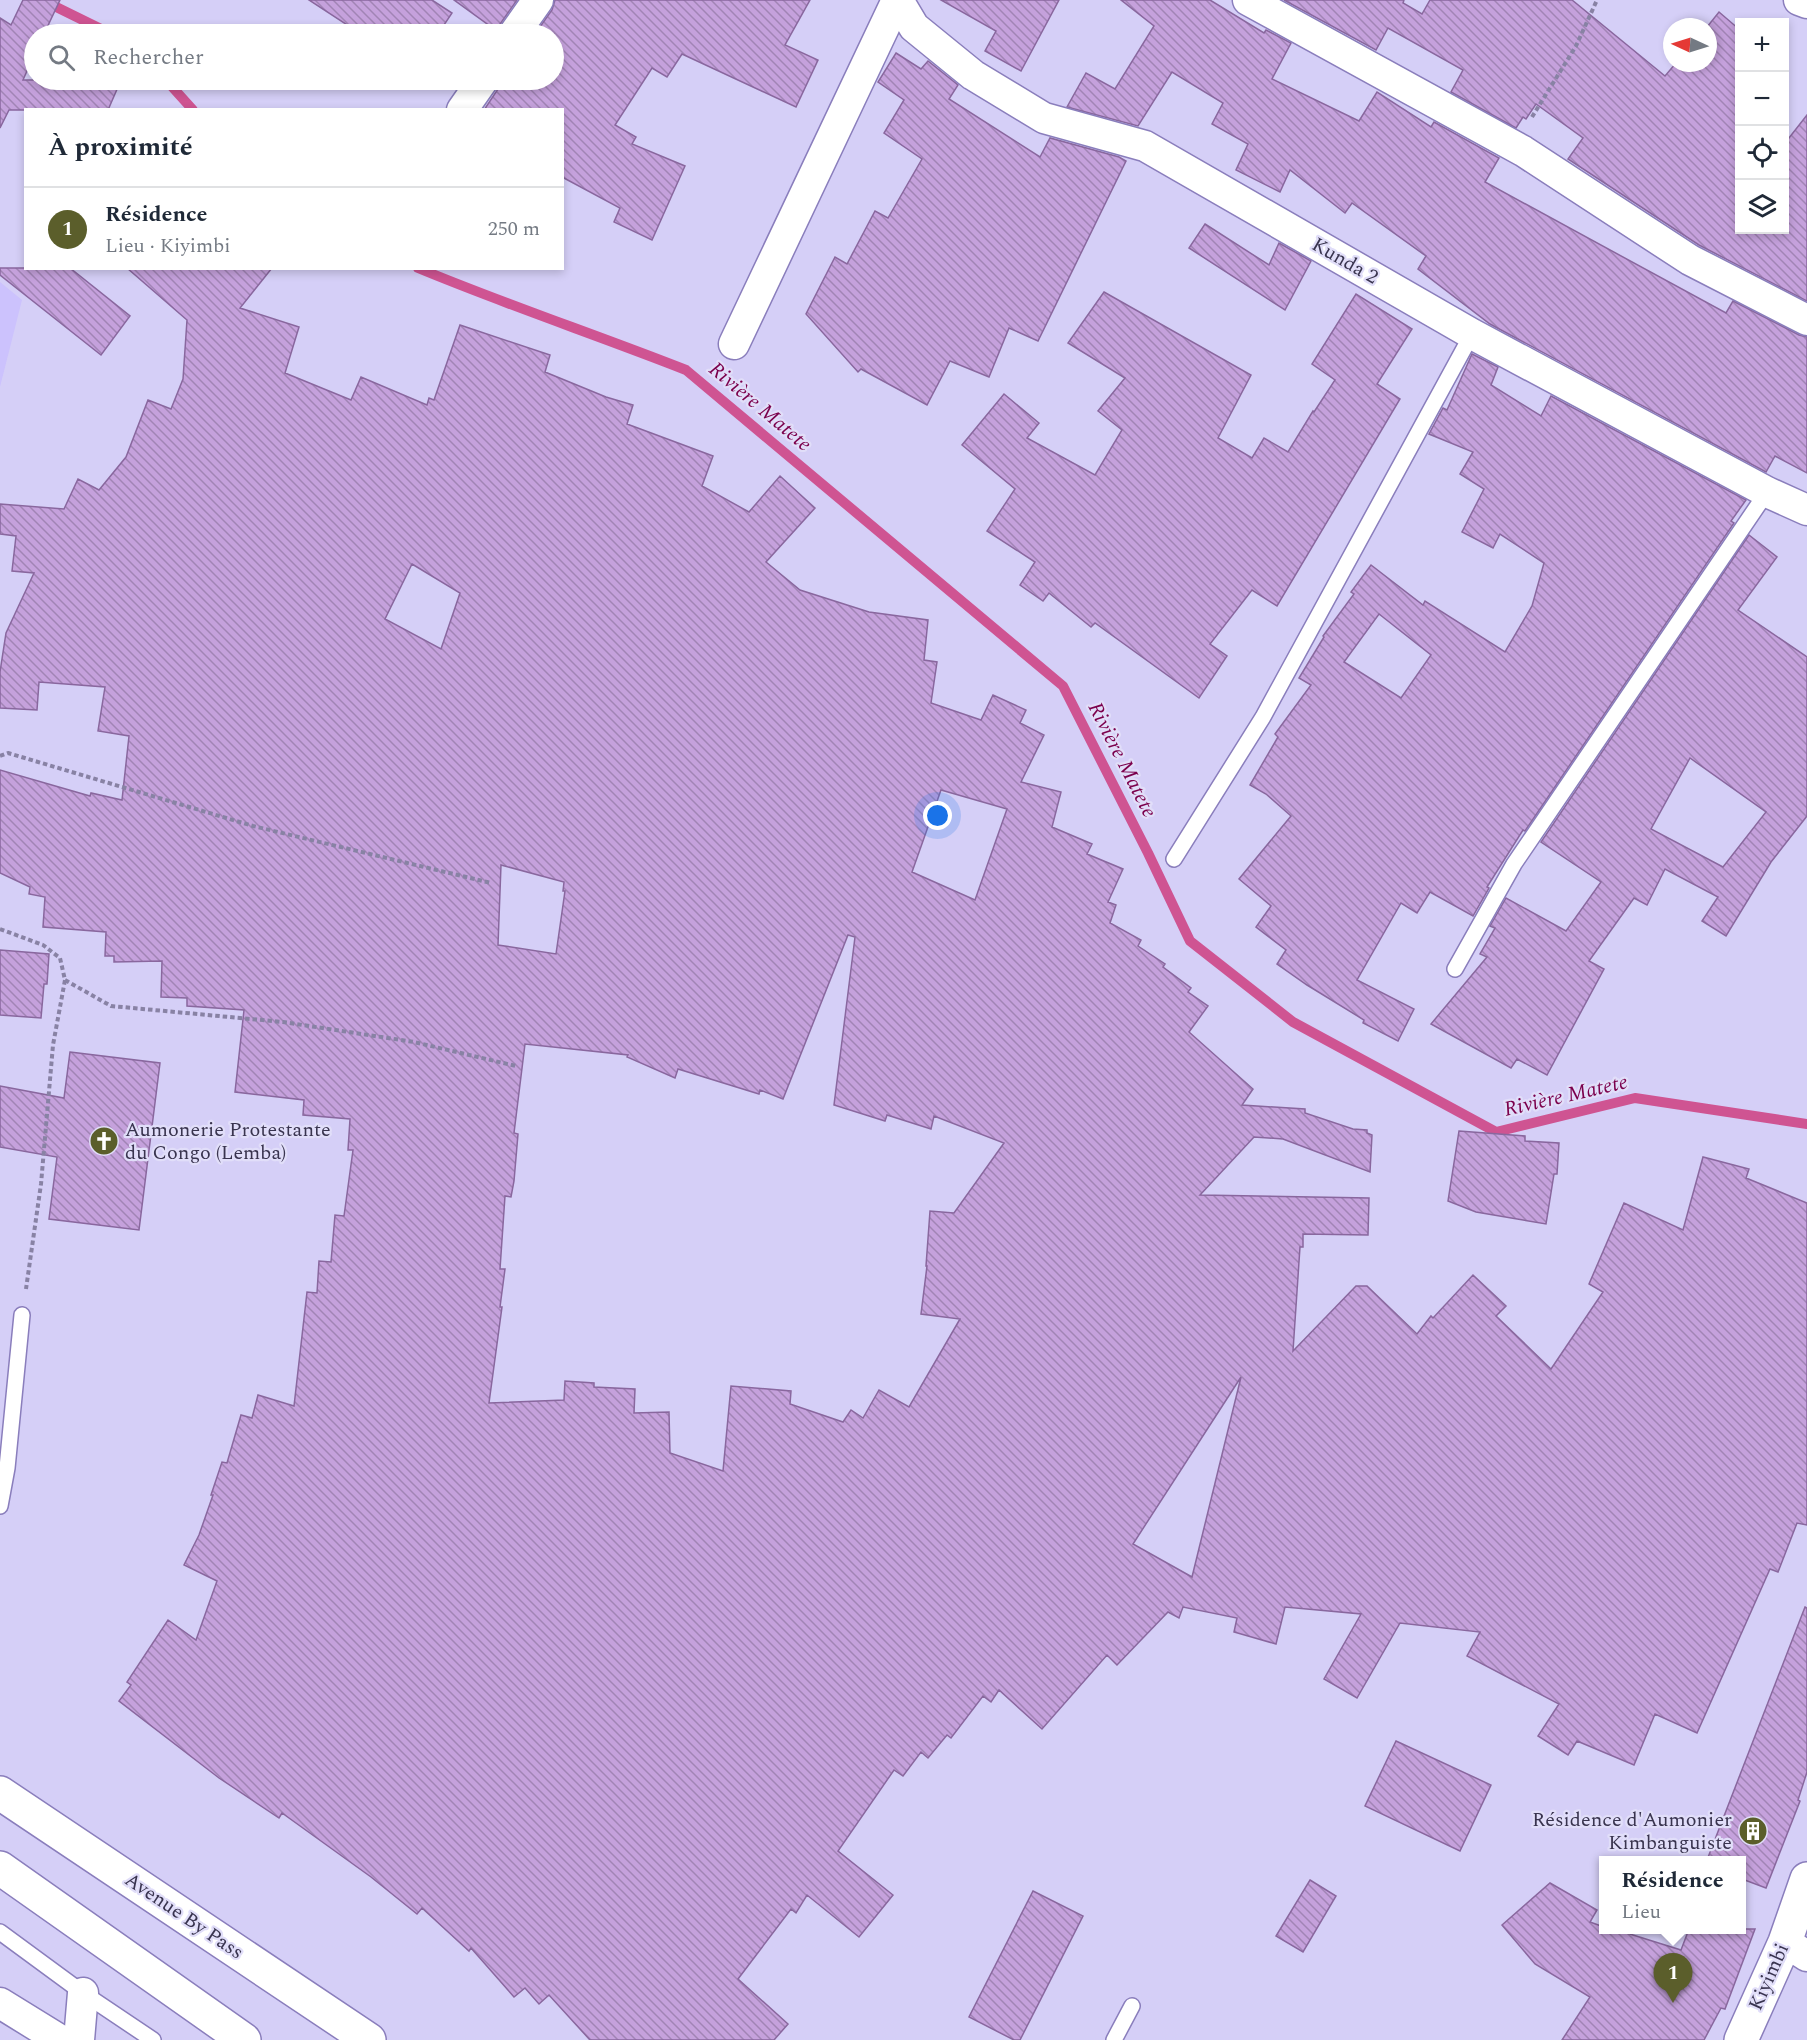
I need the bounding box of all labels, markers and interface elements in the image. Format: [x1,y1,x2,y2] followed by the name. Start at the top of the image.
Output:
[1663,18,1717,72] north arrow
[1735,18,1789,234] map controls
[1735,18,1789,72] button: +
[24,24,564,90] search box
[45,41,78,74] icon: search
[93,41,204,74] text: Rechercher
[1735,72,1789,126] button: −
[1735,126,1789,180] button: locate
[48,127,193,167] text: À proximité
[1735,180,1789,234] button: layers
[105,198,207,231] text: Résidence
[62,214,73,244] text: 1
[488,214,540,244] text: 250 m
[1306,230,1384,292] street label: Kunda 2
[105,231,231,261] text: Lieu · Kiyimbi
[701,354,819,460] water label: Rivière Matete
[1079,697,1165,823] water label: Rivière Matete
[923,801,952,830] your location
[1501,1066,1631,1126] water label: Rivière Matete
[125,1115,331,1168] place label: Aumonerie Protestante du Congo (Lemba)
[88,1125,120,1157] church icon: Aumonerie Protestante du Congo (Lemba)
[1532,1805,1732,1858] place label: Résidence d'Aumonier Kimbanguiste
[1737,1815,1769,1847] building icon: Résidence d'Aumonier Kimbanguiste
[1599,1856,1746,1934] popup
[1621,1864,1724,1897] text: Résidence
[118,1865,250,1967] street label: Avenue By Pass
[1621,1897,1661,1927] text: Lieu
[1741,1939,1797,2015] street label: Kiyimbi
[1654,1954,1692,2003] pin: 1

